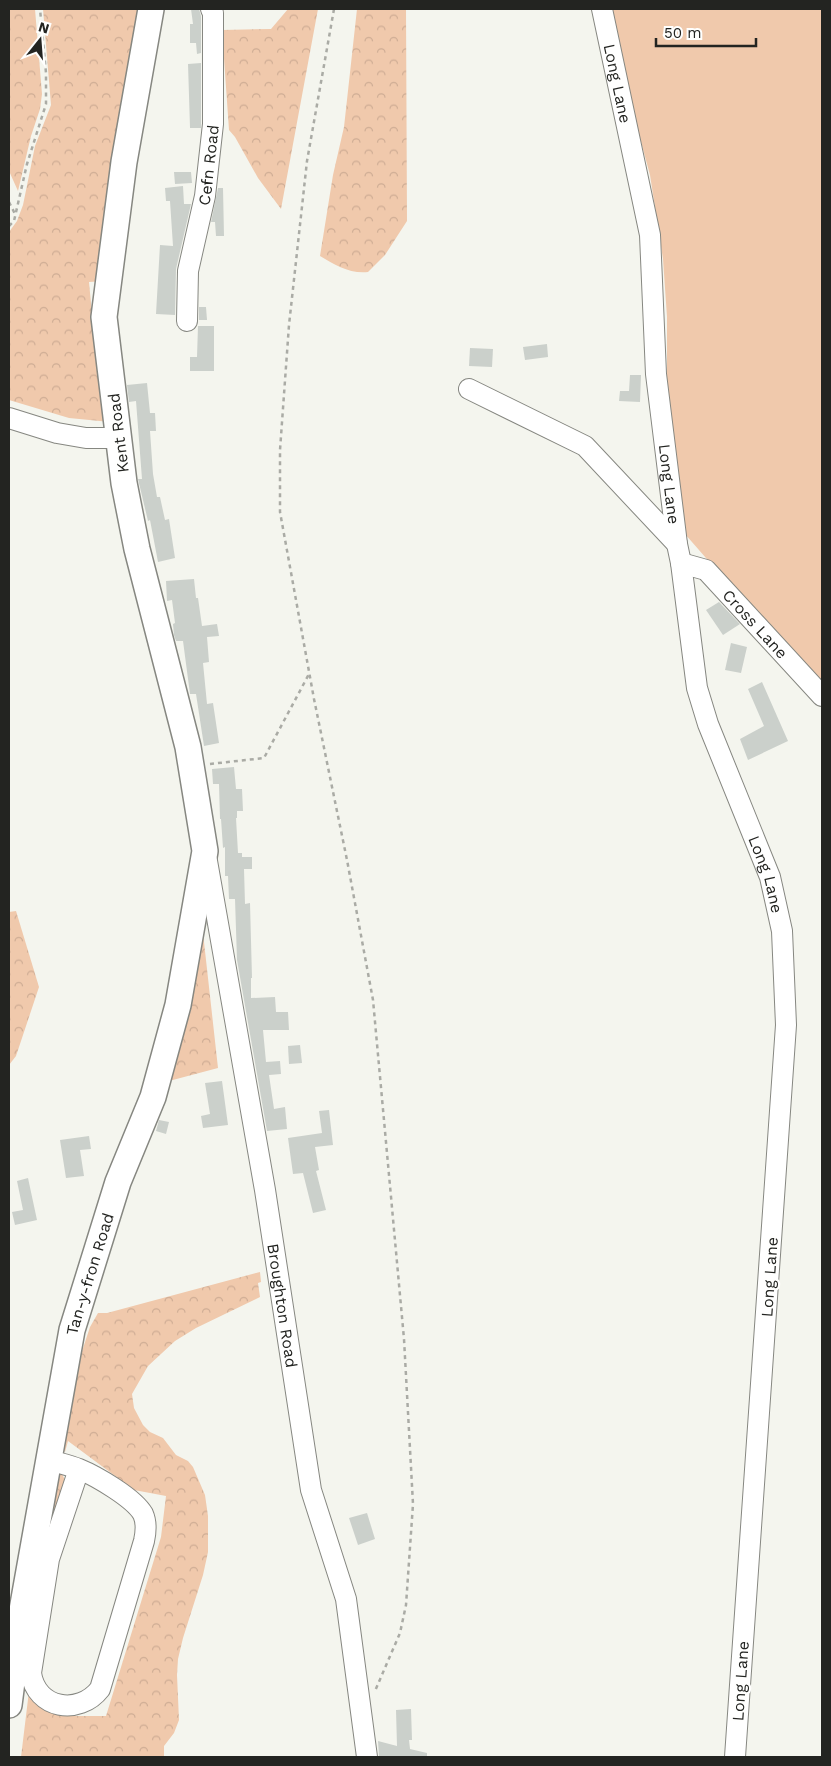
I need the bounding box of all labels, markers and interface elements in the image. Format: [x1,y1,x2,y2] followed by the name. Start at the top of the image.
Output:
[15,15,65,65] north arrow
[656,15,756,47] scale bar
[37,18,51,37] text: N
[664,24,701,42] text: 50 m
[600,42,635,125] street label: Long Lane
[194,124,223,207] street label: Cefn Road
[104,392,133,474] street label: Kent Road
[655,443,683,525] street label: Long Lane
[719,586,792,663] street label: Cross Lane
[744,833,787,915] street label: Long Lane
[62,1211,118,1337] street label: Tan-y-fron Road
[757,1236,782,1318] street label: Long Lane
[263,1242,301,1369] street label: Broughton Road
[728,1640,753,1722] street label: Long Lane

